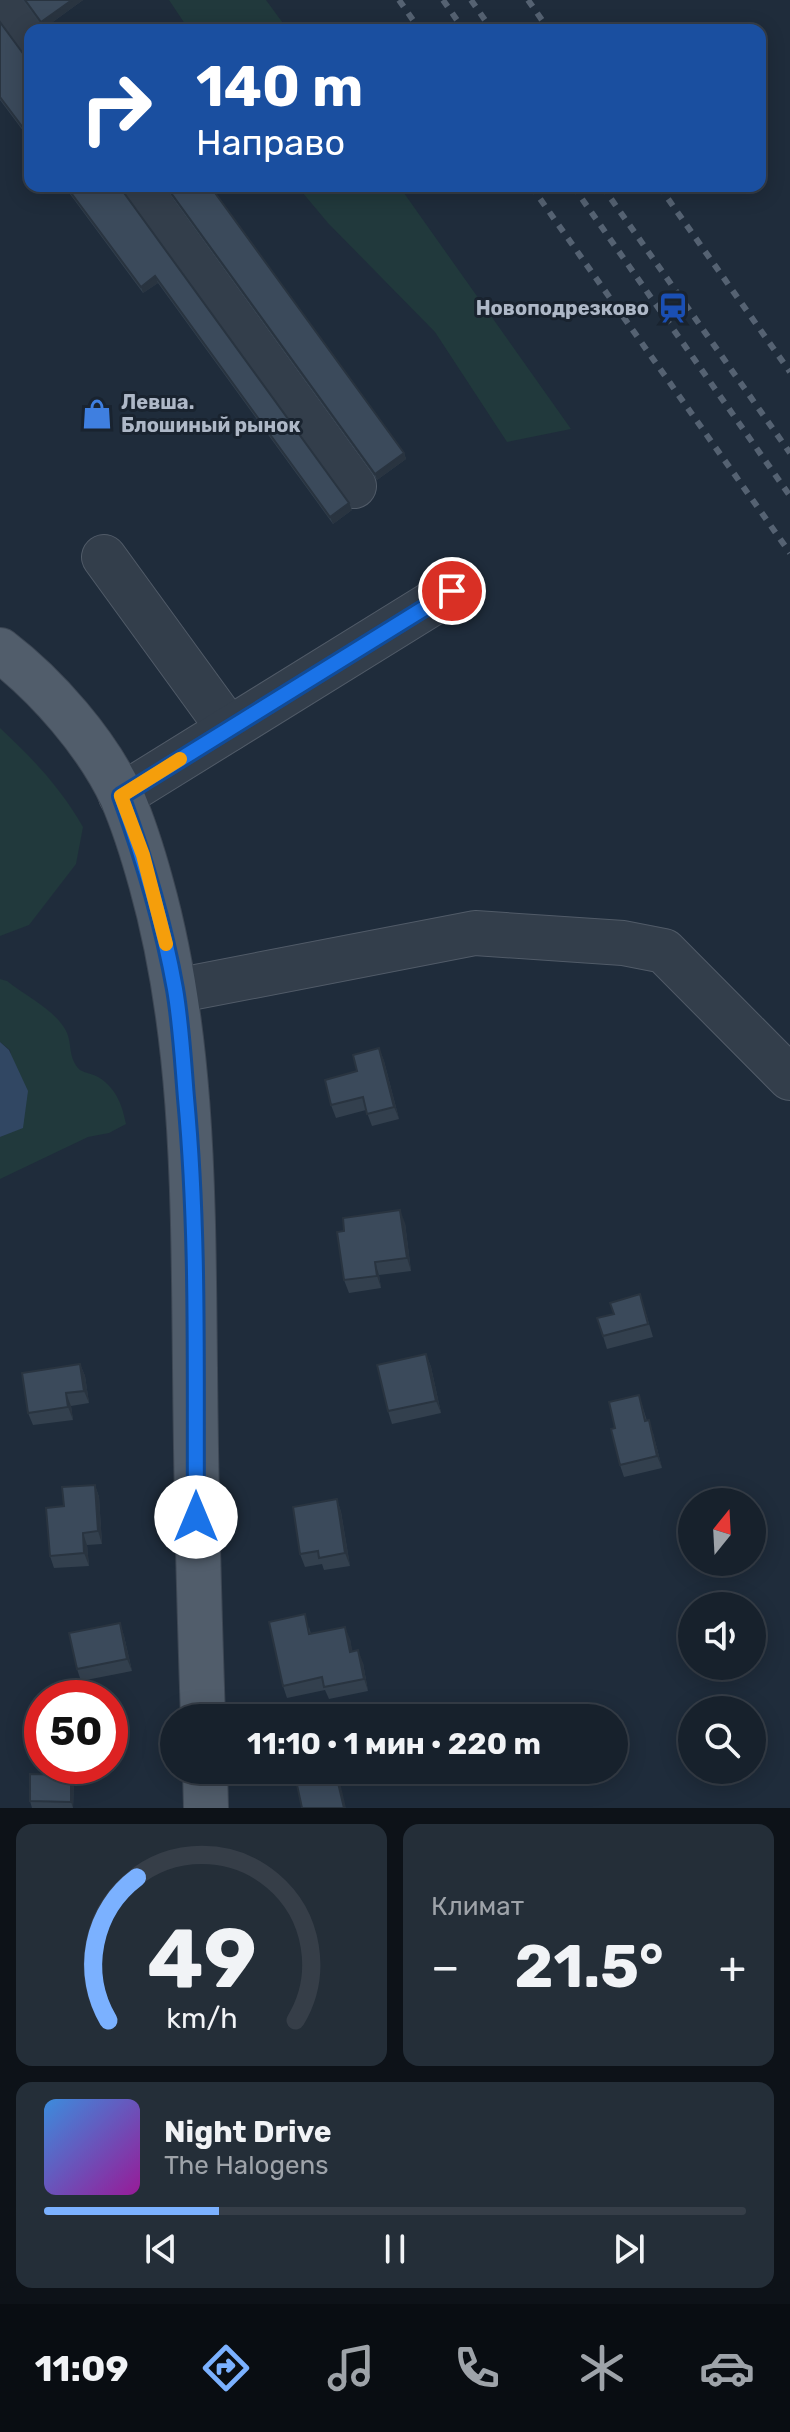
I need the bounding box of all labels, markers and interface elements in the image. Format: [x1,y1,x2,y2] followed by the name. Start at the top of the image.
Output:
[196,54,363,120] text: 140 m
[64,56,168,160] icon: right
[196,121,345,164] text: Направо
[656,291,690,325] station icon: Новоподрезково
[476,296,649,320] place label: Новоподрезково
[121,390,301,437] place label: Левша. Блошиный рынок
[80,397,114,431] shop icon: Левша. Блошиный рынок
[418,557,486,625] pin
[430,569,474,613] icon: arrive
[154,1475,238,1559] position arrow
[678,1488,766,1576] north arrow
[678,1488,766,1784] map controls
[678,1592,766,1680] button: sound
[24,1680,128,1784] speed limit sign: 50
[678,1696,766,1784] button: search
[247,1726,541,1762] text: 11:10 · 1 мин · 220 m
[431,1891,524,1922] text: Климат
[147,1909,256,2008] text: 49
[514,1931,664,2002] text: 21.5°
[431,1941,460,1993] text: −
[719,1941,746,1993] text: +
[166,2001,237,2035] text: km/h
[164,2114,332,2150] text: Night Drive
[164,2150,329,2181] text: The Halogens
[139,2227,183,2271] icon: previous
[373,2227,417,2271] icon: pause
[607,2227,651,2271] icon: next
[198,2340,254,2396] icon: directions
[323,2340,379,2396] icon: music
[449,2340,505,2396] icon: phone
[574,2340,630,2396] icon: climate
[699,2340,755,2396] icon: car
[35,2347,129,2390] text: 11:09

